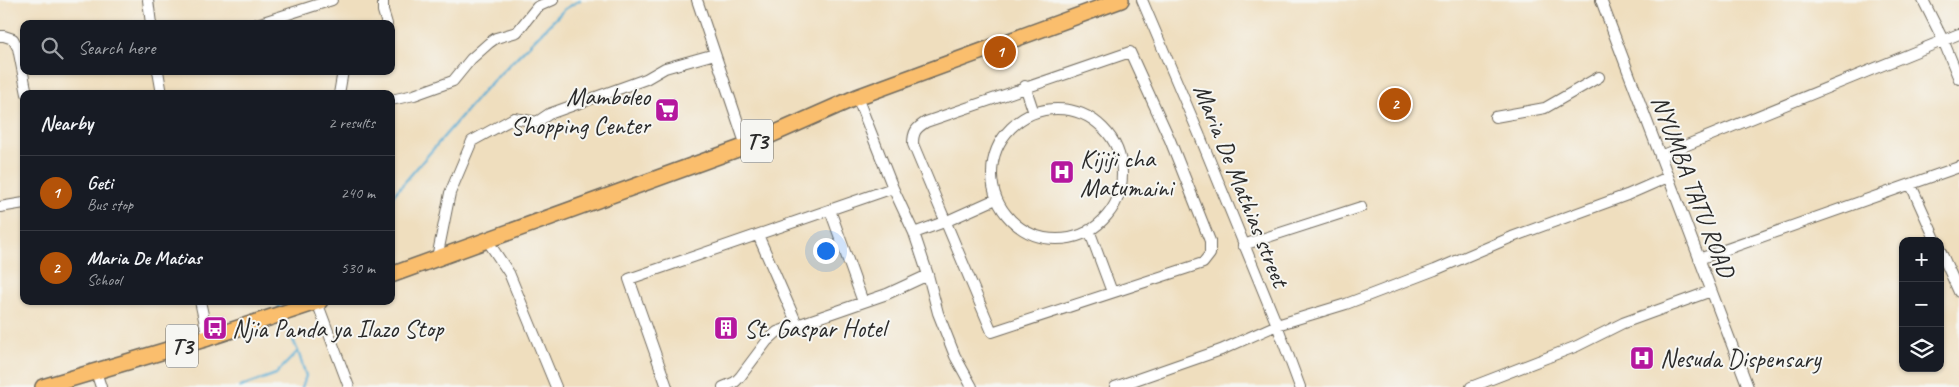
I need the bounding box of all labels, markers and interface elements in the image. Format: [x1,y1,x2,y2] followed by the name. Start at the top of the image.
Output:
[20,20,395,75] search box
[984,33,1016,71] pin: 1
[38,34,66,62] icon: search
[78,36,155,60] text: Search here
[1186,79,1297,294] street label: Maria De Mathias street
[511,81,652,142] place label: Mamboleo Shopping Center
[1379,85,1411,123] pin: 2
[1644,91,1743,283] street label: NYUMBA TATU ROAD
[654,97,680,123] supermarket icon: Mamboleo Shopping Center
[40,110,93,136] text: Nearby
[328,113,375,133] text: 2 results
[741,120,773,162] road number: T3
[1080,143,1176,204] place label: Kijiji cha Matumaini
[1049,159,1075,185] hospital icon: Kijiji cha Matumaini
[87,171,113,195] text: Geti
[52,183,60,203] text: 1
[341,183,375,203] text: 240 m
[87,195,133,215] text: Bus stop
[1899,237,1944,372] map controls
[1899,237,1944,282] button: +
[813,238,839,264] your location
[87,246,201,270] text: Maria De Matias
[52,258,60,278] text: 2
[341,258,375,278] text: 530 m
[87,270,121,290] text: School
[1899,282,1944,327] button: −
[232,313,445,345] place label: Njia Panda ya Ilazo Stop
[744,313,890,345] place label: St. Gaspar Hotel
[202,315,228,341] bus stop icon: Njia Panda ya Ilazo Stop
[713,315,739,341] building icon: St. Gaspar Hotel
[166,324,198,368] road number: T3
[1899,327,1944,372] button: layers
[1660,343,1822,375] place label: Nesuda Dispensary
[1629,345,1655,371] hospital icon: Nesuda Dispensary

